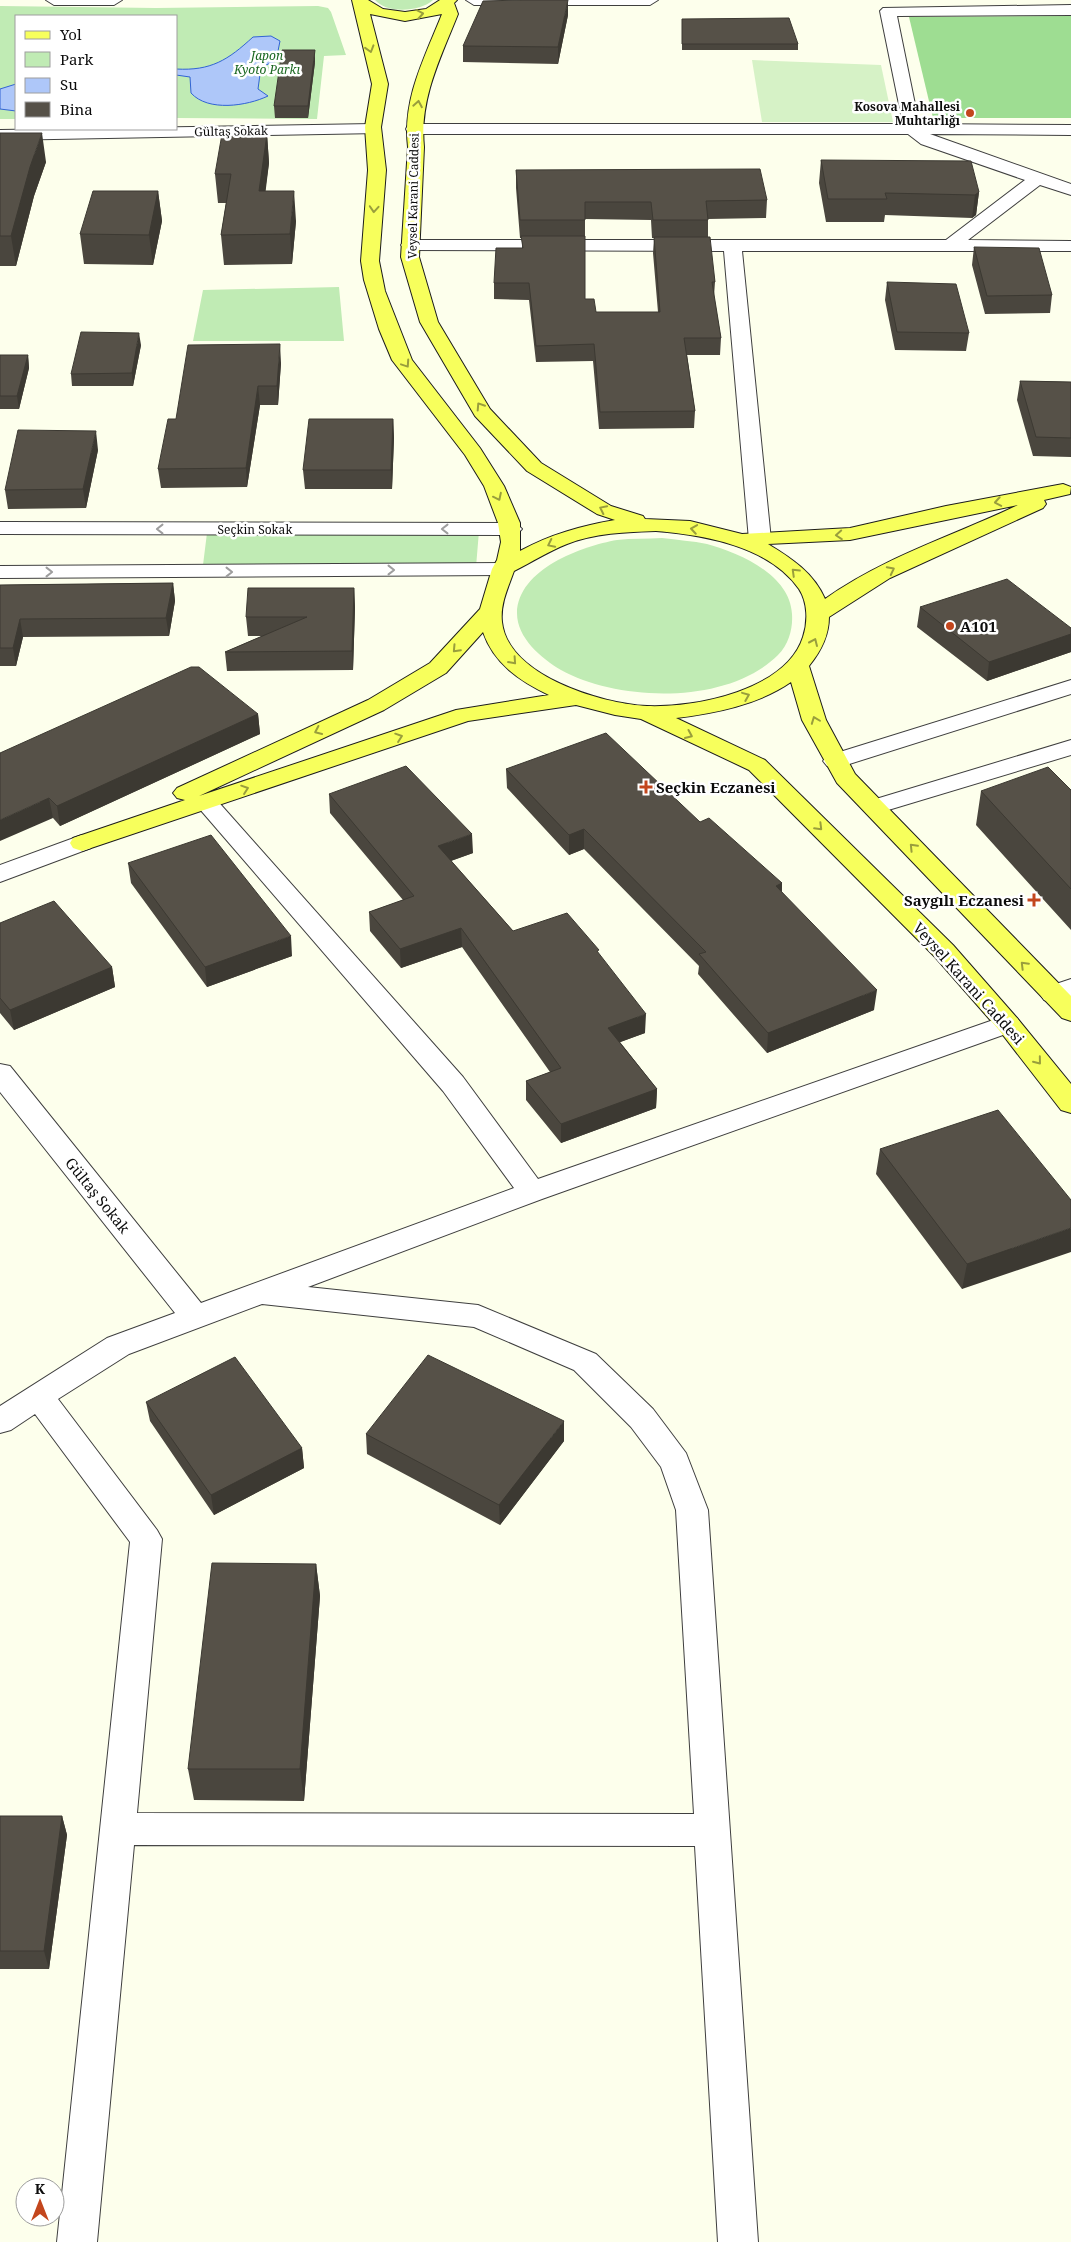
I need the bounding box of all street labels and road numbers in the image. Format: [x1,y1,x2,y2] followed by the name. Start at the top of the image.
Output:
[194,122,269,140] street label: Gültaş Sokak
[403,133,423,259] street label: Veysel Karani Caddesi
[218,521,293,538] street label: Seçkin Sokak
[909,918,1029,1048] street label: Veysel Karani Caddesi
[61,1153,135,1237] street label: Gültaş Sokak

